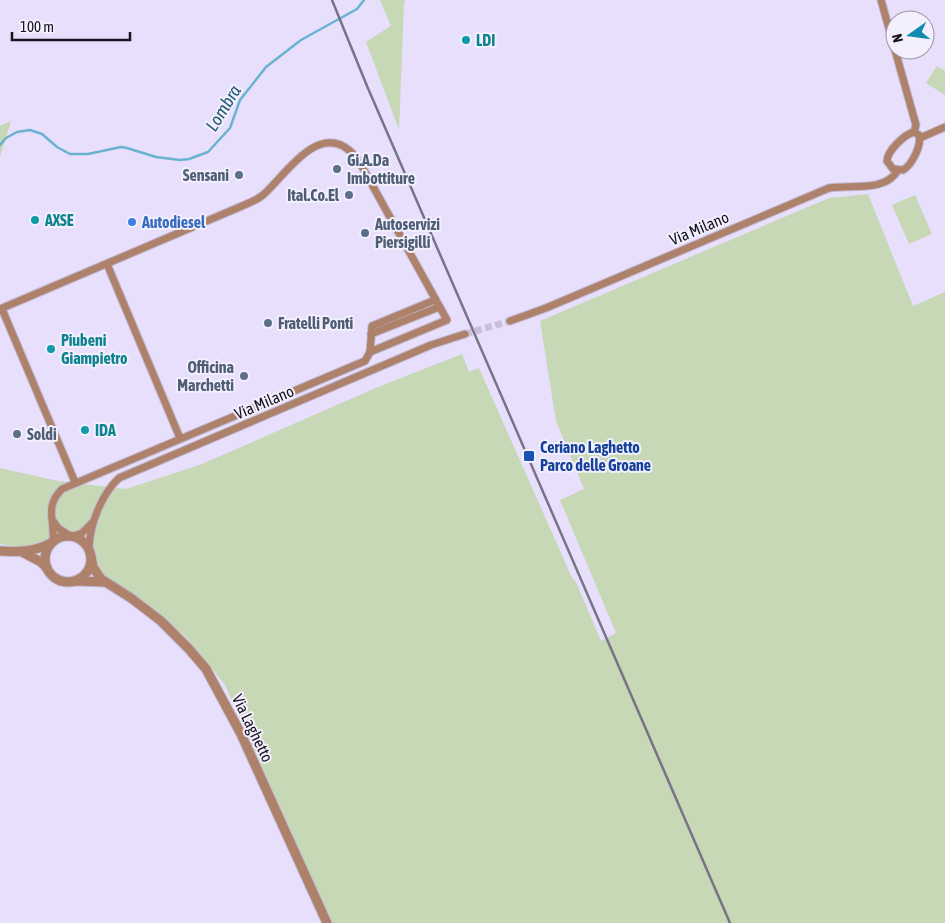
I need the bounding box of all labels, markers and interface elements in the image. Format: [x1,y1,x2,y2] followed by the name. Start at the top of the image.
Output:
[12,10,130,42] scale bar
[885,10,935,60] north arrow
[20,18,54,35] text: 100 m
[476,31,495,49] place label: LDI
[889,32,906,44] text: N
[460,34,472,46] marker: LDI
[201,81,246,135] water label: Lombra
[347,151,415,187] place label: Gi.A.Da Imbottiture
[331,163,343,175] marker: Gi.A.Da Imbottiture
[183,166,229,184] place label: Sensani
[233,169,245,181] marker: Sensani
[287,186,340,204] place label: Ital.Co.El
[343,189,355,201] marker: Ital.Co.El
[667,208,731,248] street label: Via Milano
[44,211,74,229] place label: AXSE
[141,213,206,231] place label: Autodiesel
[29,214,41,226] marker: AXSE
[374,215,440,251] place label: Autoservizi Piersigilli
[126,216,138,228] marker: Autodiesel
[359,227,371,239] marker: Autoservizi Piersigilli
[278,314,354,332] place label: Fratelli Ponti
[262,317,274,329] marker: Fratelli Ponti
[61,331,128,367] place label: Piubeni Giampietro
[45,343,57,355] marker: Piubeni Giampietro
[177,358,234,394] place label: Officina Marchetti
[238,370,250,382] marker: Officina Marchetti
[232,382,296,422] street label: Via Milano
[95,421,116,439] place label: IDA
[79,424,91,436] marker: IDA
[27,425,57,443] place label: Soldi
[11,428,23,440] marker: Soldi
[540,438,651,474] place label: Ceriano Laghetto Parco delle Groane
[522,449,536,463] marker: Ceriano Laghetto Parco delle Groane
[228,691,277,765] street label: Via Laghetto

